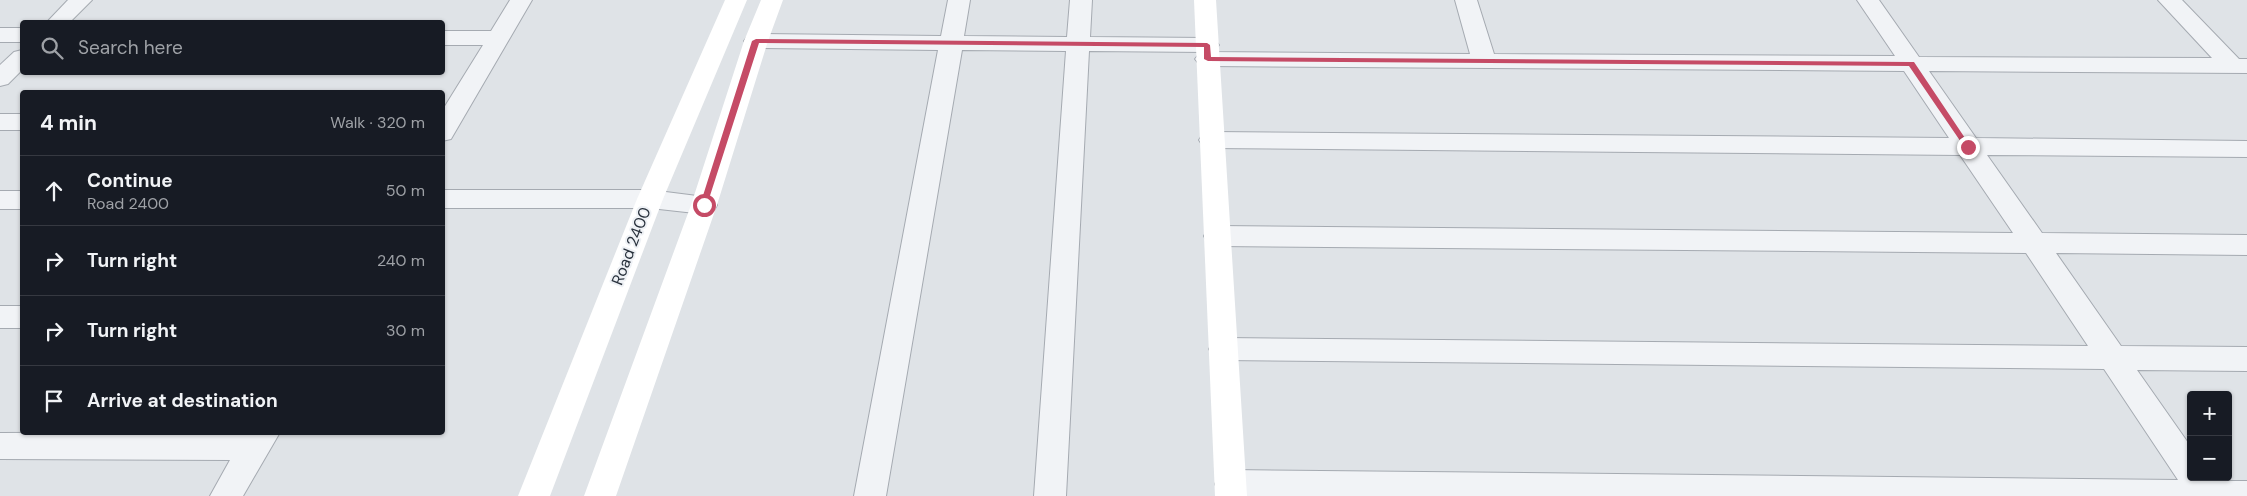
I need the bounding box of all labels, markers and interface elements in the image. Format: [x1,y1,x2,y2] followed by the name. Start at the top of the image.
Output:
[20,20,445,75] search box
[38,34,66,62] icon: search
[78,35,183,60] text: Search here
[40,109,97,137] text: 4 min
[330,112,425,133] text: Walk · 320 m
[1957,136,1980,159] route end
[87,168,173,193] text: Continue
[40,177,68,205] icon: ahead
[386,180,425,201] text: 50 m
[87,193,169,214] text: Road 2400
[693,194,716,217] route start
[606,204,656,288] street label: Road 2400
[40,247,68,275] icon: right
[87,248,177,273] text: Turn right
[377,250,425,271] text: 240 m
[40,317,68,345] icon: right
[87,318,177,343] text: Turn right
[386,320,425,341] text: 30 m
[40,387,68,415] icon: arrive
[87,388,278,413] text: Arrive at destination
[2187,391,2232,481] map controls
[2187,391,2232,436] button: +
[2187,436,2232,481] button: −

